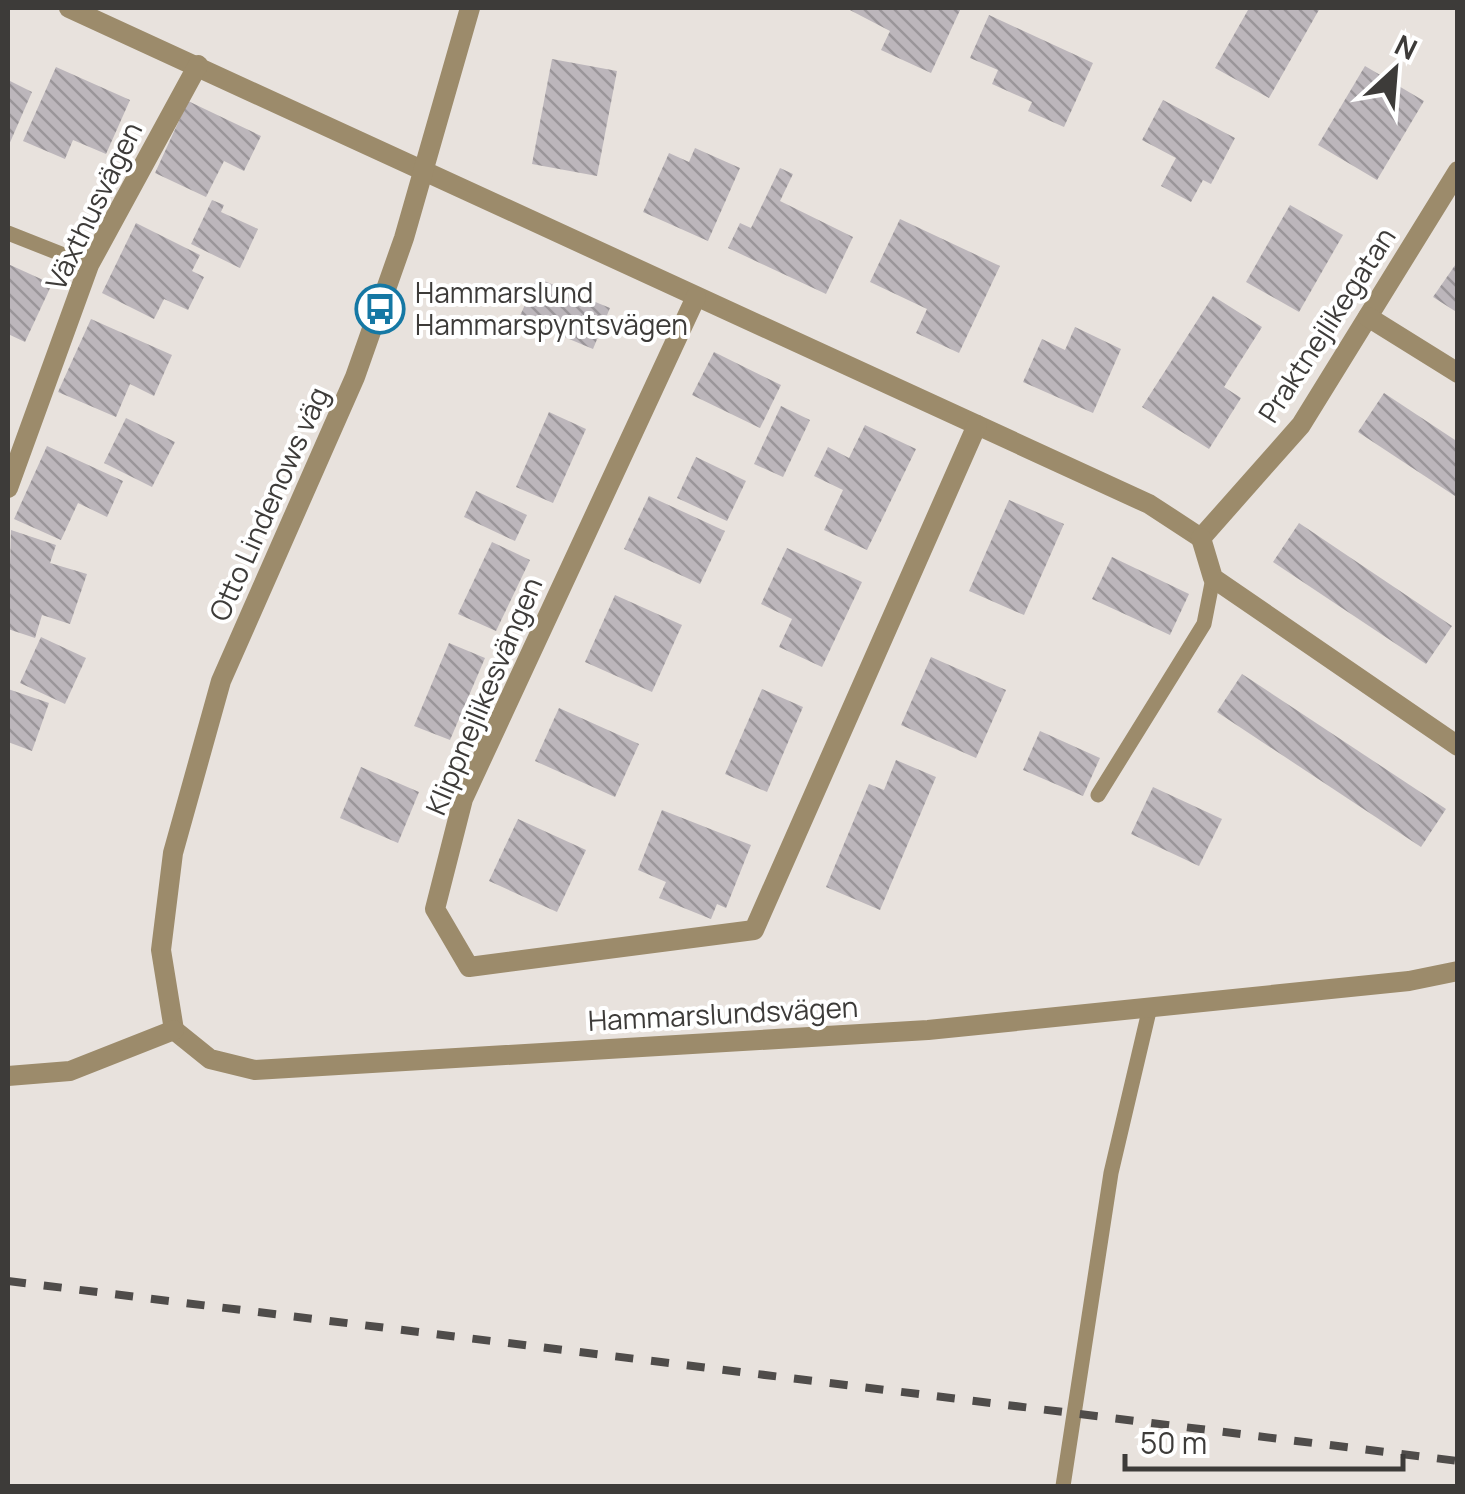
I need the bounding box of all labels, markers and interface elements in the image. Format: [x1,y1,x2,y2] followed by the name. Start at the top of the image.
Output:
[1345,20,1445,120] north arrow
[1389,25,1424,68] text: N
[36,115,150,296] street label: Växthusvägen
[1249,220,1404,429] street label: Praktnejlikegatan
[415,273,688,343] place label: Hammarslund Hammarspyntsvägen
[354,283,406,335] bus stop icon: Hammarslund Hammarspyntsvägen
[199,381,337,627] street label: Otto Lindenows väg
[416,571,550,820] street label: Klippnejlikesvängen
[587,987,859,1039] street label: Hammarslundsvägen
[1125,1409,1402,1471] scale bar
[1140,1422,1207,1463] text: 50 m

